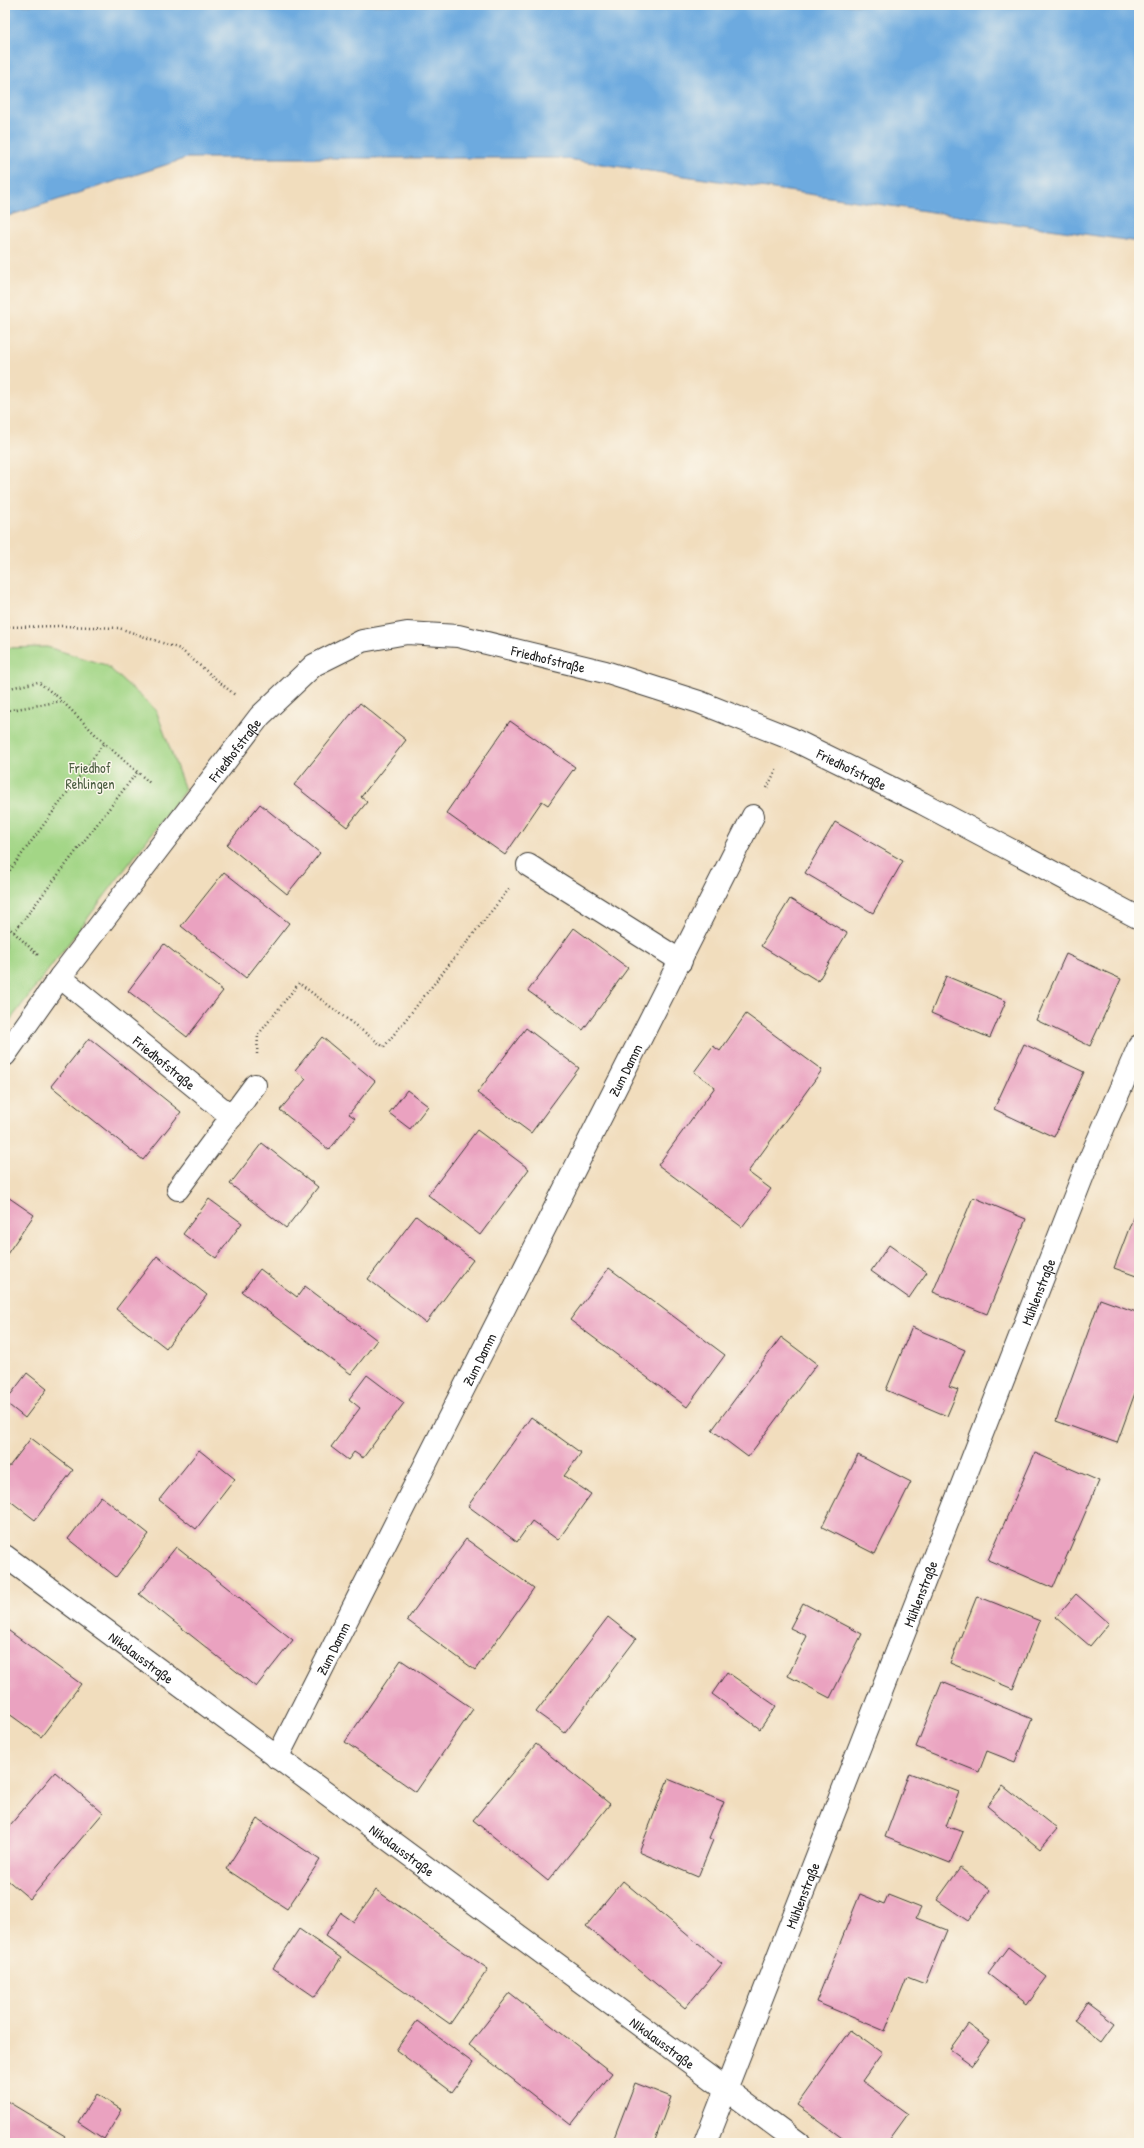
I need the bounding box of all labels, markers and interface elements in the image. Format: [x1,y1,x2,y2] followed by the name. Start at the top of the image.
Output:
[508,640,588,676] street label: Friedhofstraße
[203,713,265,786] street label: Friedhofstraße
[813,743,890,794] street label: Friedhofstraße
[65,758,115,794] park label: Friedhof Rehlingen
[129,1030,200,1094] street label: Friedhofstraße
[603,1040,646,1099] street label: Zum Damm
[1016,1255,1059,1327] street label: Mühlenstraße
[457,1329,500,1389] street label: Zum Damm
[898,1557,941,1629] street label: Mühlenstraße
[311,1619,354,1678] street label: Zum Damm
[105,1627,178,1688] street label: Nikolausstraße
[366,1819,439,1880] street label: Nikolausstraße
[780,1859,823,1931] street label: Mühlenstraße
[626,2012,699,2073] street label: Nikolausstraße

